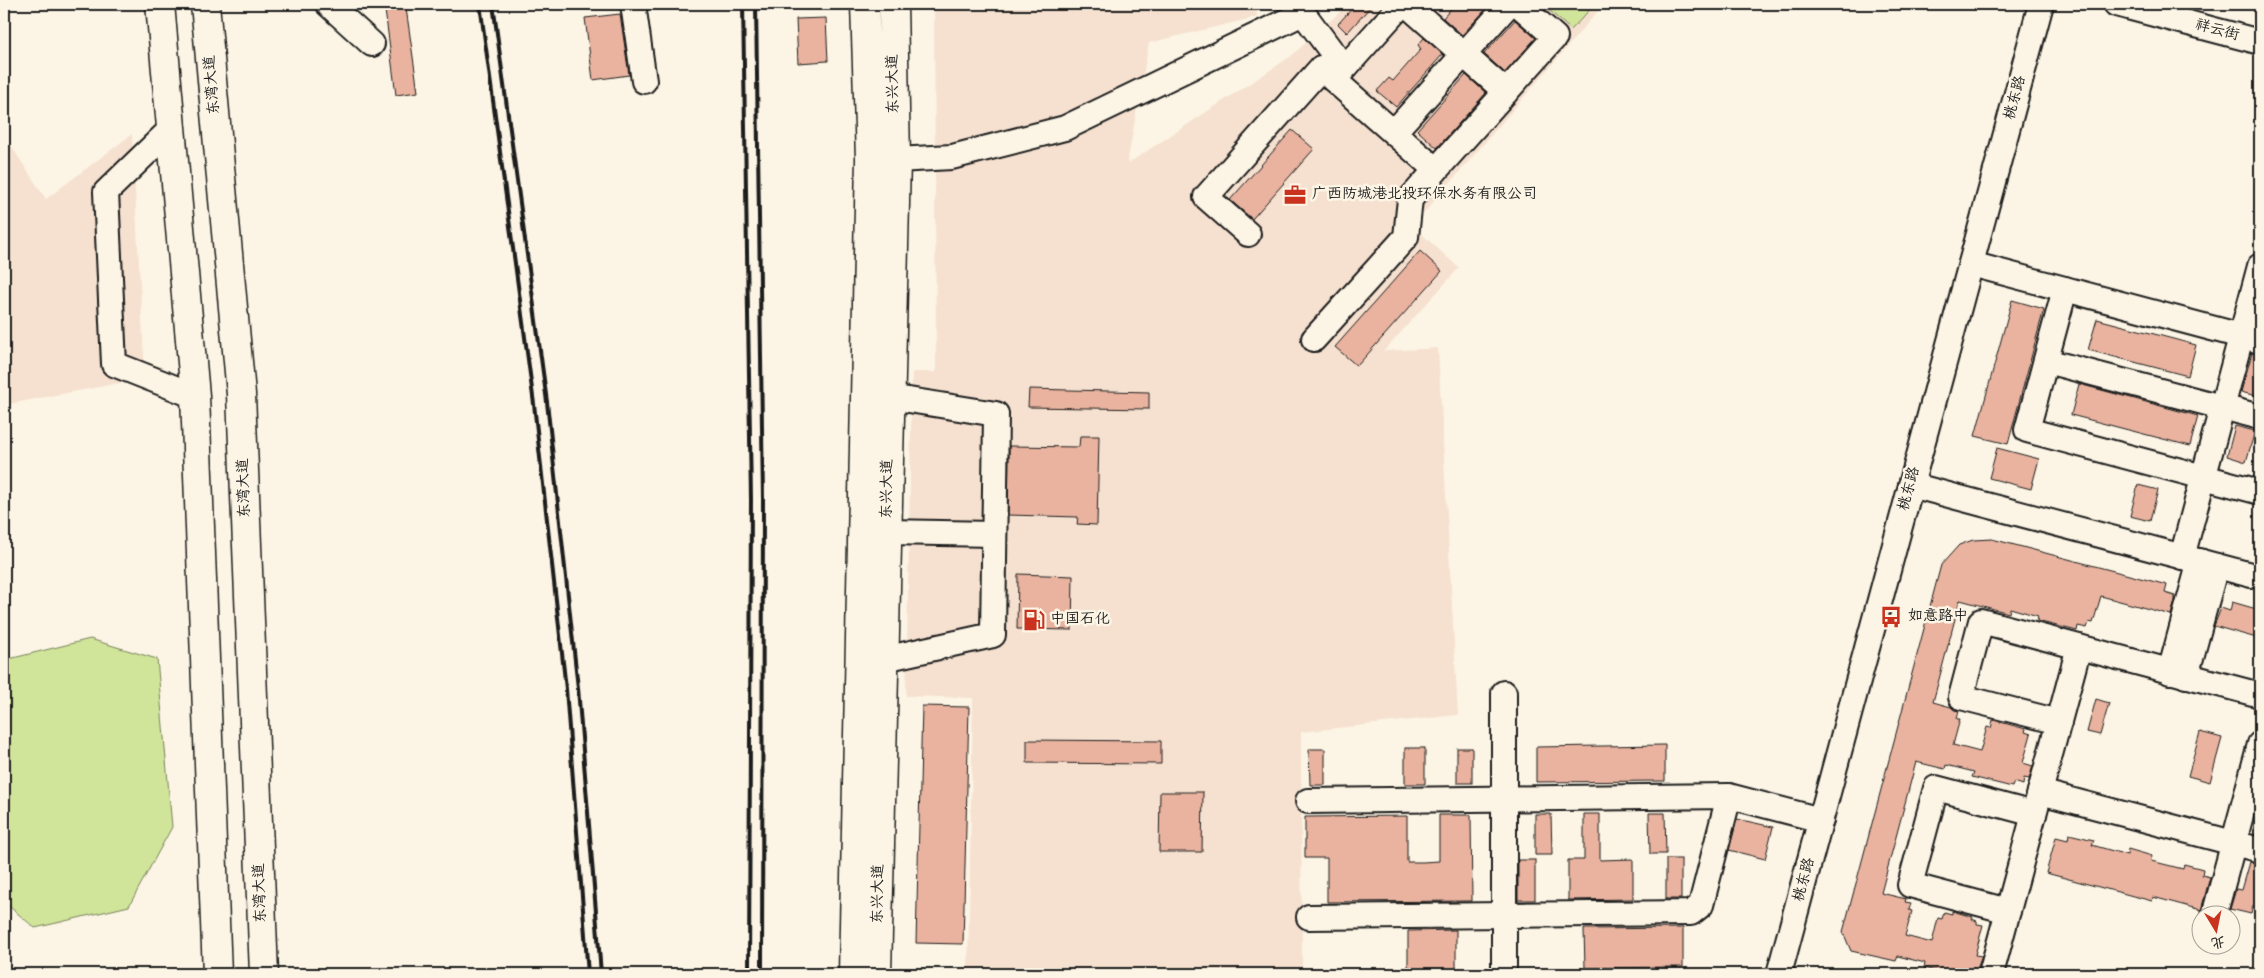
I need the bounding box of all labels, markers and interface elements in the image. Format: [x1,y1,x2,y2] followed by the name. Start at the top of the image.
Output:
[2193,16,2241,46] street label: 祥云街
[201,54,225,116] street label: 东湾大道
[884,54,904,114] street label: 东兴大道
[2001,74,2031,122] street label: 桃东路
[1282,182,1308,208] office icon: 广西防城港北投环保水务有限公司
[1312,186,1537,204] place label: 广西防城港北投环保水务有限公司
[235,458,255,518] street label: 东湾大道
[878,459,898,519] street label: 东兴大道
[1895,465,1925,513] street label: 桃东路
[1878,604,1904,630] bus stop icon: 如意路中
[1021,607,1047,633] fuel station icon: 中国石化
[1908,607,1968,626] place label: 如意路中
[1050,611,1110,629] place label: 中国石化
[1790,856,1820,904] street label: 桃东路
[251,863,271,923] street label: 东湾大道
[869,864,889,924] street label: 东兴大道
[2192,906,2242,956] north arrow
[2209,931,2226,950] text: 北

